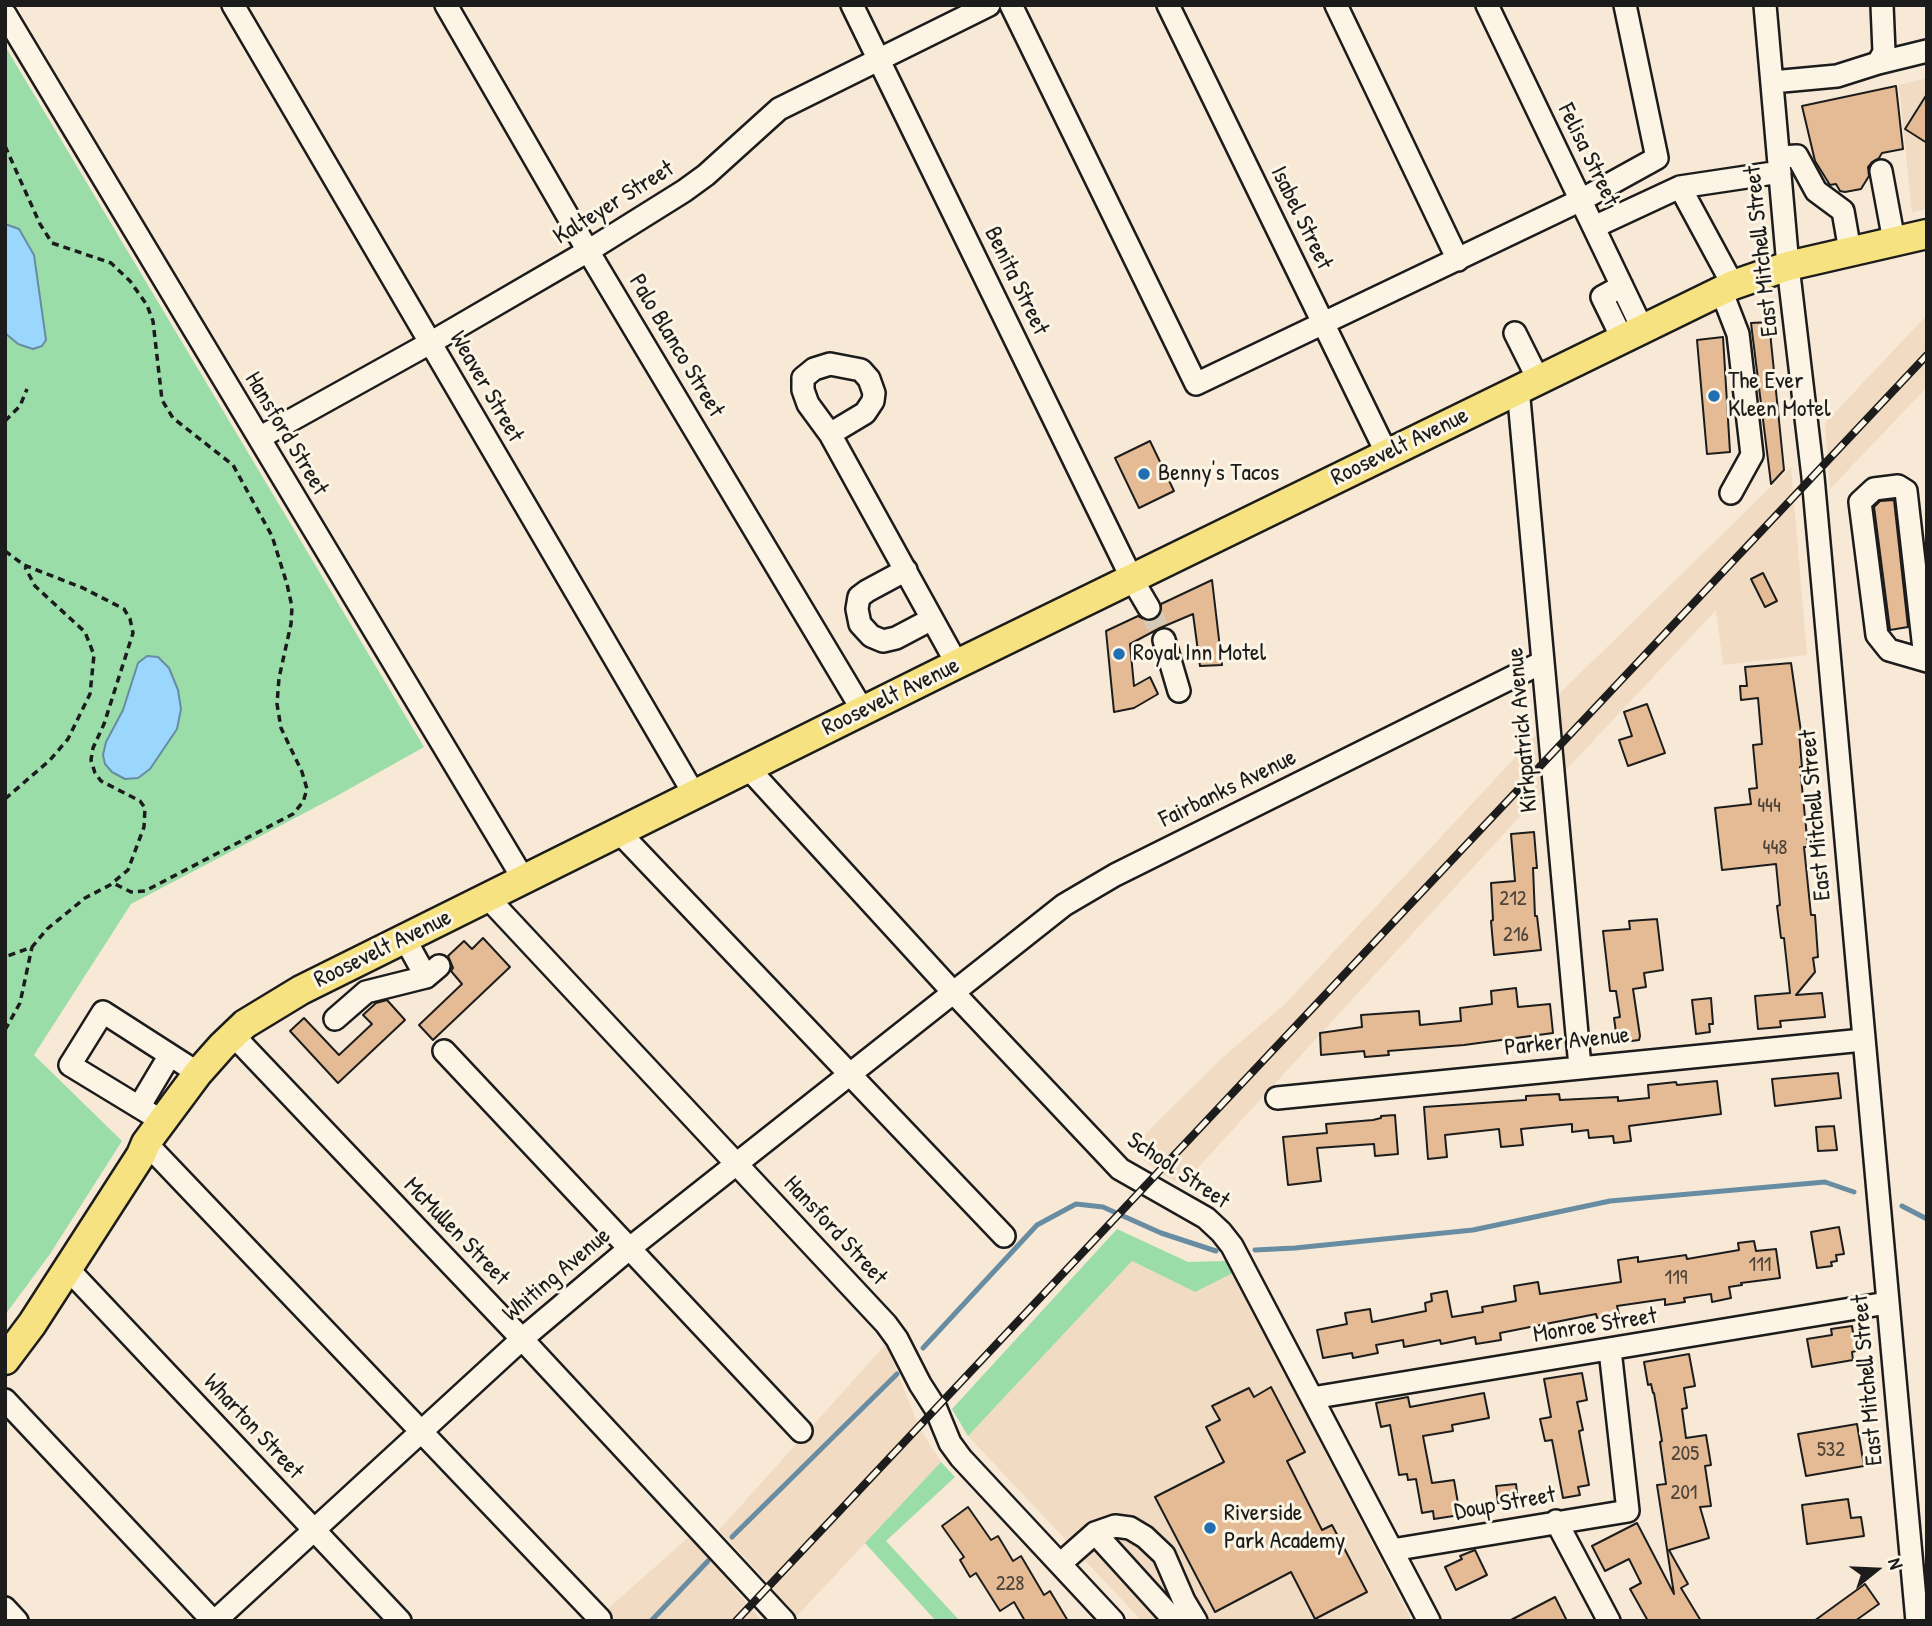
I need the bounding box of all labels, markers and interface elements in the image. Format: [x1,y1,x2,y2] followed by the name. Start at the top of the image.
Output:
[1551,99,1625,211] street label: Felisa Street
[548,155,680,251] street label: Kalteyer Street
[1264,162,1338,274] street label: Isabel Street
[1739,164,1785,338] street label: East Mitchell Street
[977,222,1055,340] street label: Benita Street
[622,269,730,423] street label: Palo Blanco Street
[443,326,529,448] street label: Weaver Street
[238,367,334,501] street label: Hansford Street
[1728,368,1831,424] place label: The Ever Kleen Motel
[1706,388,1722,404] marker: The Ever Kleen Motel
[1327,401,1473,493] street label: Roosevelt Avenue
[1158,460,1279,488] place label: Benny's Tacos
[1136,466,1152,482] marker: Benny's Tacos
[1133,640,1266,668] place label: Royal Inn Motel
[1111,646,1127,662] marker: Royal Inn Motel
[1501,646,1545,814] street label: Kirkpatrick Avenue
[818,651,964,743] street label: Roosevelt Avenue
[1794,728,1838,902] street label: East Mitchell Street
[1155,743,1301,835] street label: Fairbanks Avenue
[1757,793,1781,819] house number: 444
[1763,835,1787,861] house number: 448
[1499,886,1527,912] house number: 212
[310,903,456,995] street label: Roosevelt Avenue
[1503,922,1529,948] house number: 216
[1503,1021,1631,1063] street label: Parker Avenue
[1121,1126,1235,1216] street label: School Street
[777,1170,893,1292] street label: Hansford Street
[397,1172,515,1292] street label: McMullen Street
[497,1222,617,1328] street label: Whiting Avenue
[1749,1252,1771,1278] house number: 111
[1665,1265,1687,1291] house number: 119
[1846,1293,1890,1467] street label: East Mitchell Street
[1531,1302,1659,1350] street label: Monroe Street
[197,1368,309,1486] street label: Wharton Street
[1817,1437,1845,1463] house number: 532
[1671,1441,1699,1467] house number: 205
[1671,1480,1697,1506] house number: 201
[1452,1481,1558,1527] street label: Doup Street
[1224,1500,1345,1556] place label: Riverside Park Academy
[1202,1520,1218,1536] marker: Riverside Park Academy
[1841,1535,1911,1605] north arrow
[1882,1555,1910,1572] text: N
[996,1571,1024,1597] house number: 228

